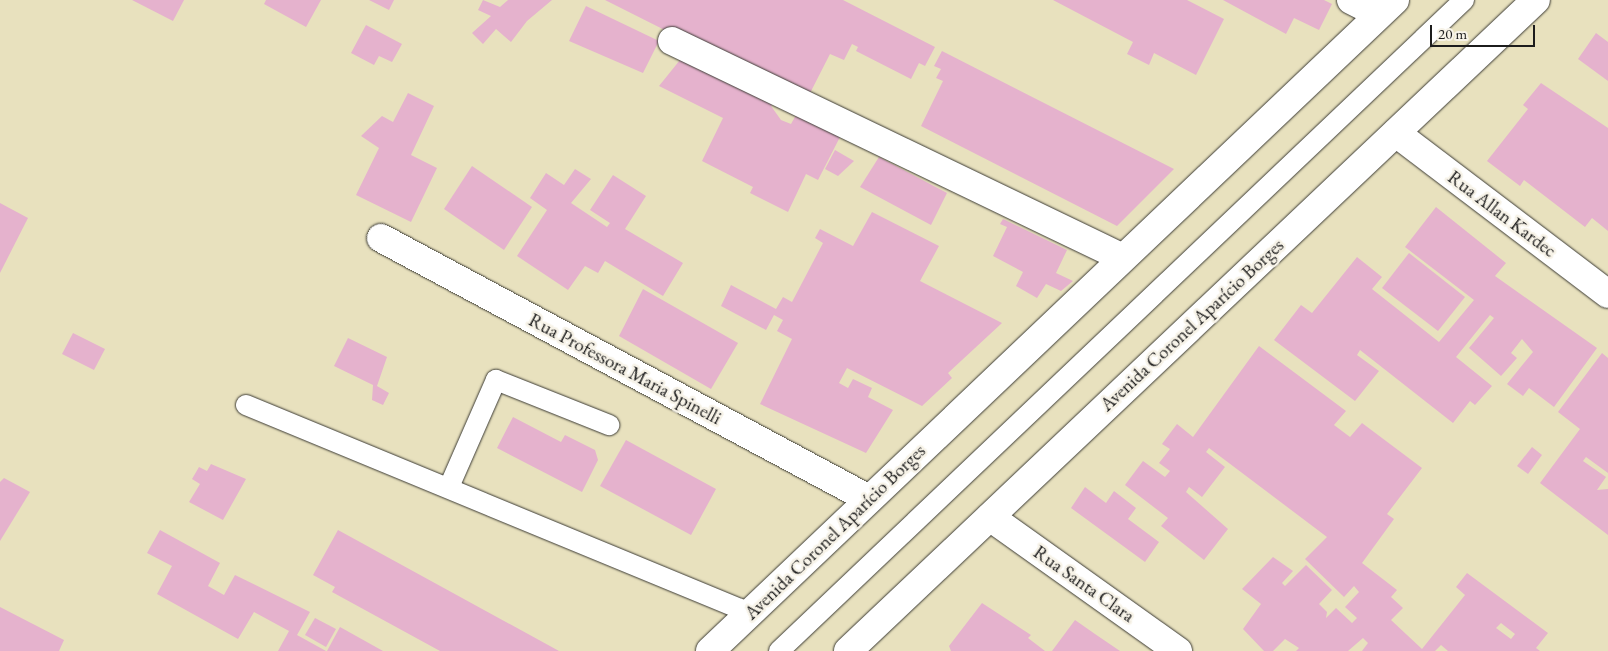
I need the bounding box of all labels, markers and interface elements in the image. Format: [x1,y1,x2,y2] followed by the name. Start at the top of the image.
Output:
[1433,15,1538,47] scale bar
[1438,24,1467,43] text: 20 m
[1443,166,1561,262] street label: Rua Allan Kardec
[1095,234,1289,416] street label: Avenida Coronel Aparício Borges
[525,309,725,429] street label: Rua Professora Maria Spinelli
[740,439,930,625] street label: Avenida Coronel Aparício Borges
[1029,541,1139,627] street label: Rua Santa Clara

